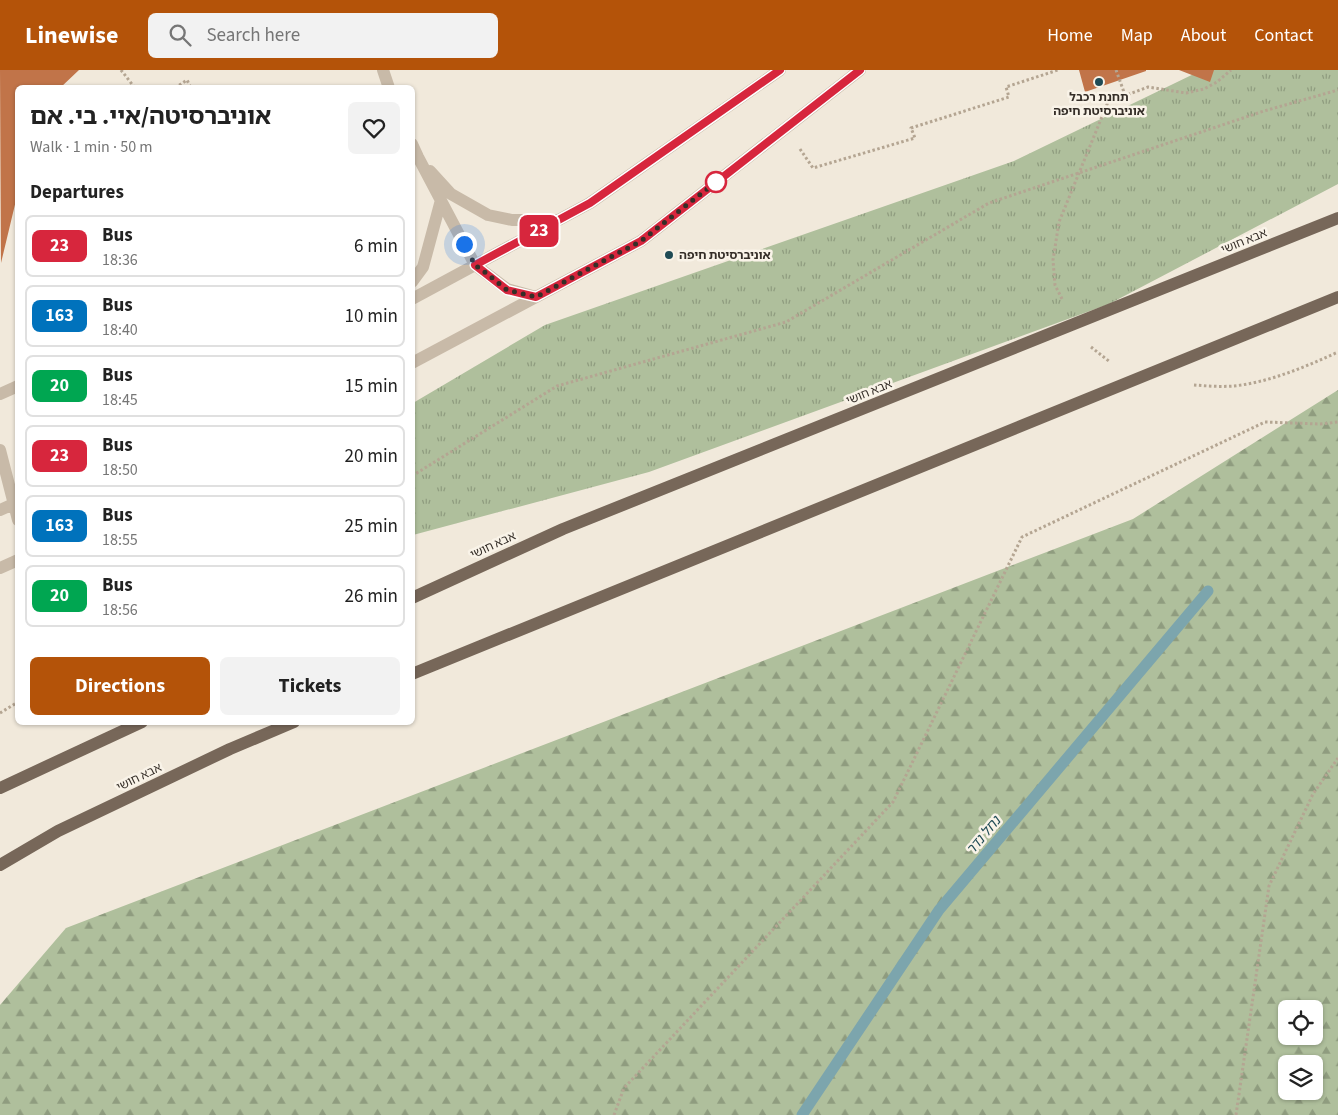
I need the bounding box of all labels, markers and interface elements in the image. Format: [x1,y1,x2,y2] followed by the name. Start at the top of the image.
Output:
[148,13,498,58] search box
[25,18,118,53] text: Linewise
[166,21,194,49] icon: search
[206,22,300,49] text: Search here
[1047,23,1093,48] text: Home
[1121,23,1153,48] text: Map
[1181,23,1226,48] text: About
[1254,23,1313,48] text: Contact
[1093,76,1105,88] marker: תחנת רכבל אוניברסיטת חיפה
[1053,89,1145,120] place label: תחנת רכבל אוניברסיטת חיפה
[30,99,271,134] text: אוניברסיטה/איי. בי. אם
[348,102,400,154] button: heart
[30,136,153,158] text: Walk · 1 min · 50 m
[705,171,727,193] unlabelled marker
[30,179,124,206] text: Departures
[516,215,562,247] line badge: 23
[529,218,549,243] text: 23
[102,222,133,249] text: Bus
[1219,224,1270,258] street label: אבא חושי
[452,232,477,257] your location
[50,233,69,258] text: 23
[354,233,398,260] text: 6 min
[679,247,771,264] place label: אוניברסיטת חיפה
[102,249,138,271] text: 18:36
[663,249,675,261] marker: אוניברסיטת חיפה
[102,292,133,319] text: Bus
[45,303,74,328] text: 163
[344,303,398,330] text: 10 min
[102,319,138,341] text: 18:40
[102,362,133,389] text: Bus
[50,373,69,398] text: 20
[344,373,398,400] text: 15 min
[844,375,895,409] street label: אבא חושי
[102,389,138,411] text: 18:45
[102,432,133,459] text: Bus
[50,443,69,468] text: 23
[344,443,398,470] text: 20 min
[102,459,138,481] text: 18:50
[102,502,133,529] text: Bus
[45,513,74,538] text: 163
[344,513,398,540] text: 25 min
[468,527,519,563] street label: אבא חושי
[102,529,138,551] text: 18:55
[102,572,133,599] text: Bus
[50,583,69,608] text: 20
[344,583,398,610] text: 26 min
[102,599,138,621] text: 18:56
[30,657,210,715] button: Directions
[220,657,400,715] button: Tickets
[114,759,165,796] street label: אבא חושי
[962,811,1007,859] water label: נחל נדר
[1278,1000,1323,1100] map controls
[1278,1000,1323,1045] button: locate
[1278,1055,1323,1100] button: layers

